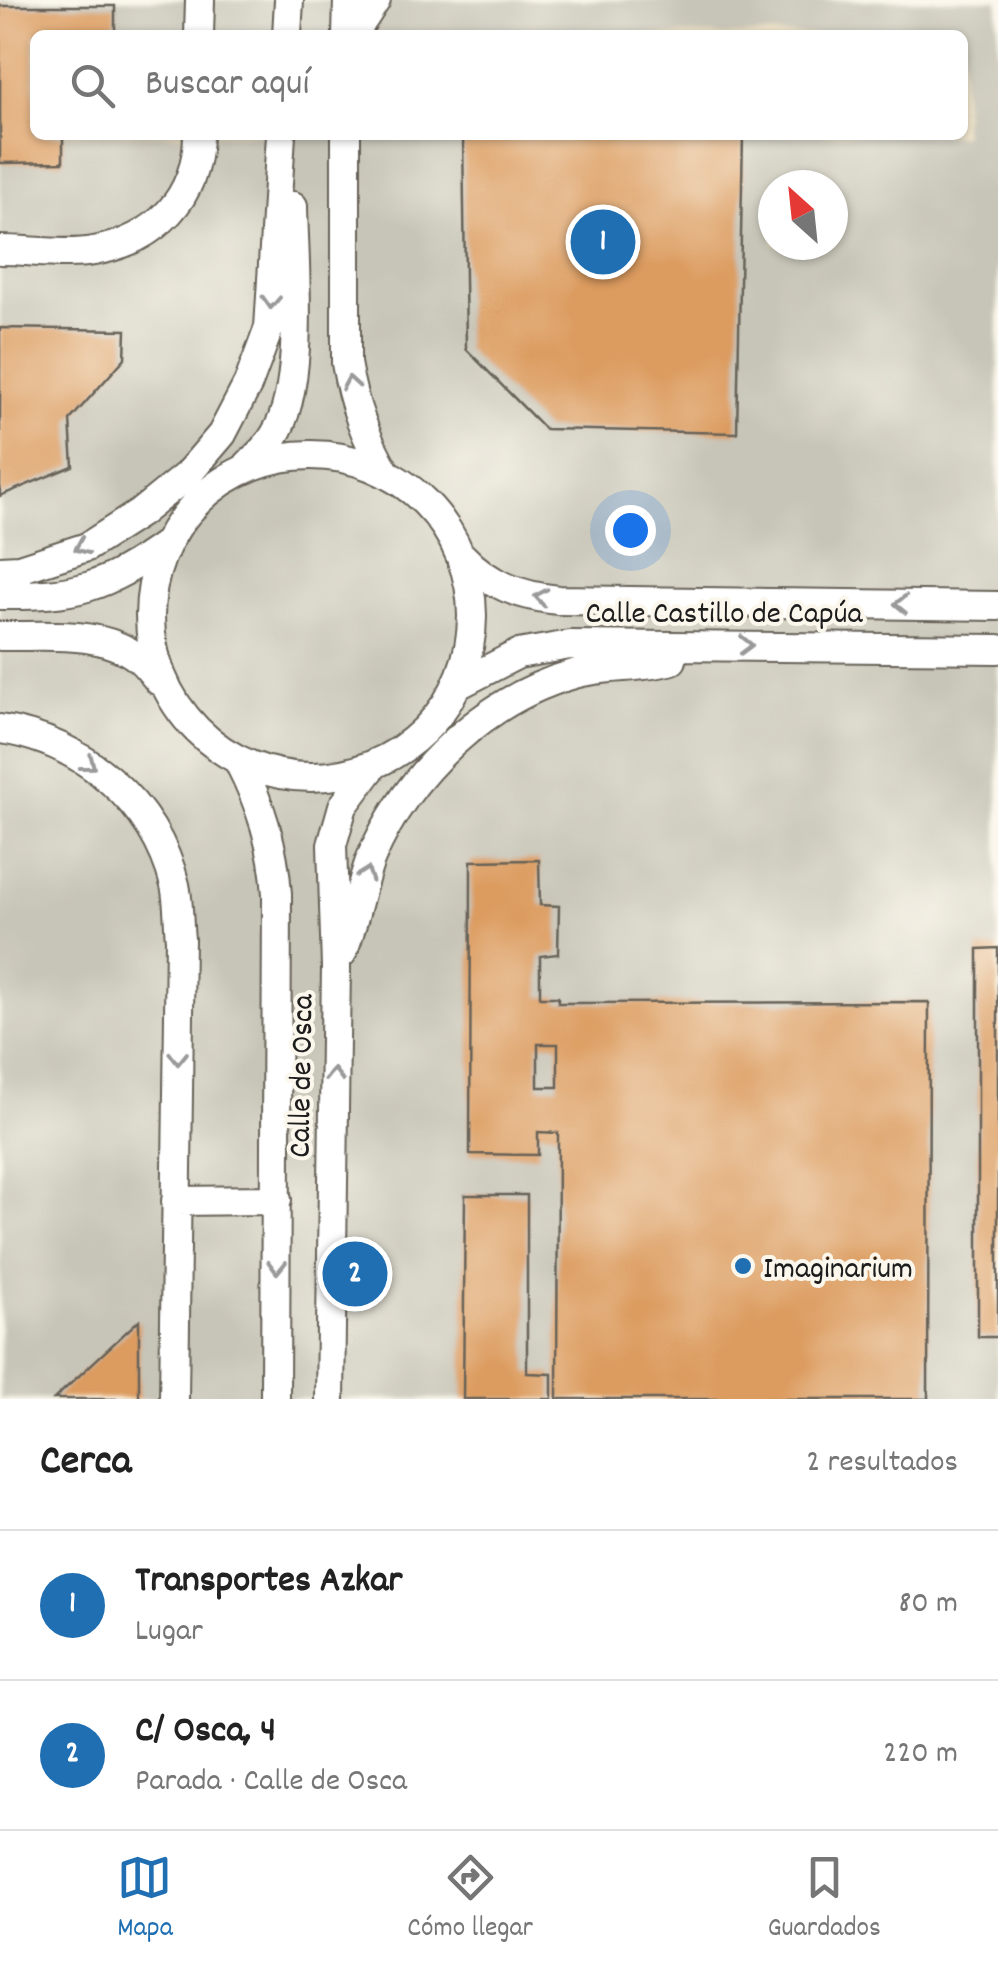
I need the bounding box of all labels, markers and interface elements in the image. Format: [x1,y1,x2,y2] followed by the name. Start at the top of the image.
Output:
[30,30,968,140] search box
[65,58,120,113] icon: search
[145,58,309,113] text: Buscar aquí
[758,170,848,260] north arrow
[570,204,636,280] pin: 1
[261,295,282,311] one-way arrow
[340,375,361,392] one-way arrow
[605,505,656,556] your location
[73,536,91,556] one-way arrow
[533,587,549,608] one-way arrow
[586,593,863,639] street label: Calle Castillo de Capúa
[892,594,908,615] one-way arrow
[739,635,755,656] one-way arrow
[78,752,96,769] one-way arrow
[354,866,375,883] one-way arrow
[280,993,328,1158] street label: Calle de Osca
[167,1050,189,1066] one-way arrow
[323,1067,344,1083] one-way arrow
[322,1236,388,1312] pin: 2
[763,1248,913,1294] place label: Imaginarium
[732,1255,754,1277] marker: Imaginarium
[266,1259,287,1275] one-way arrow
[40,1434,131,1494] text: Cerca
[806,1441,958,1487] text: 2 resultados
[135,1555,402,1610] text: Transportes Azkar
[69,1582,76,1628] text: 1
[898,1582,958,1628] text: 80 m
[135,1610,203,1656] text: Lugar
[135,1705,276,1760] text: C/ Osca, 4
[66,1732,79,1778] text: 2
[883,1732,958,1778] text: 220 m
[135,1760,407,1806] text: Parada · Calle de Osca
[117,1850,173,1950] tab: Mapa
[407,1850,533,1950] tab: Cómo llegar
[767,1850,881,1950] tab: Guardados

